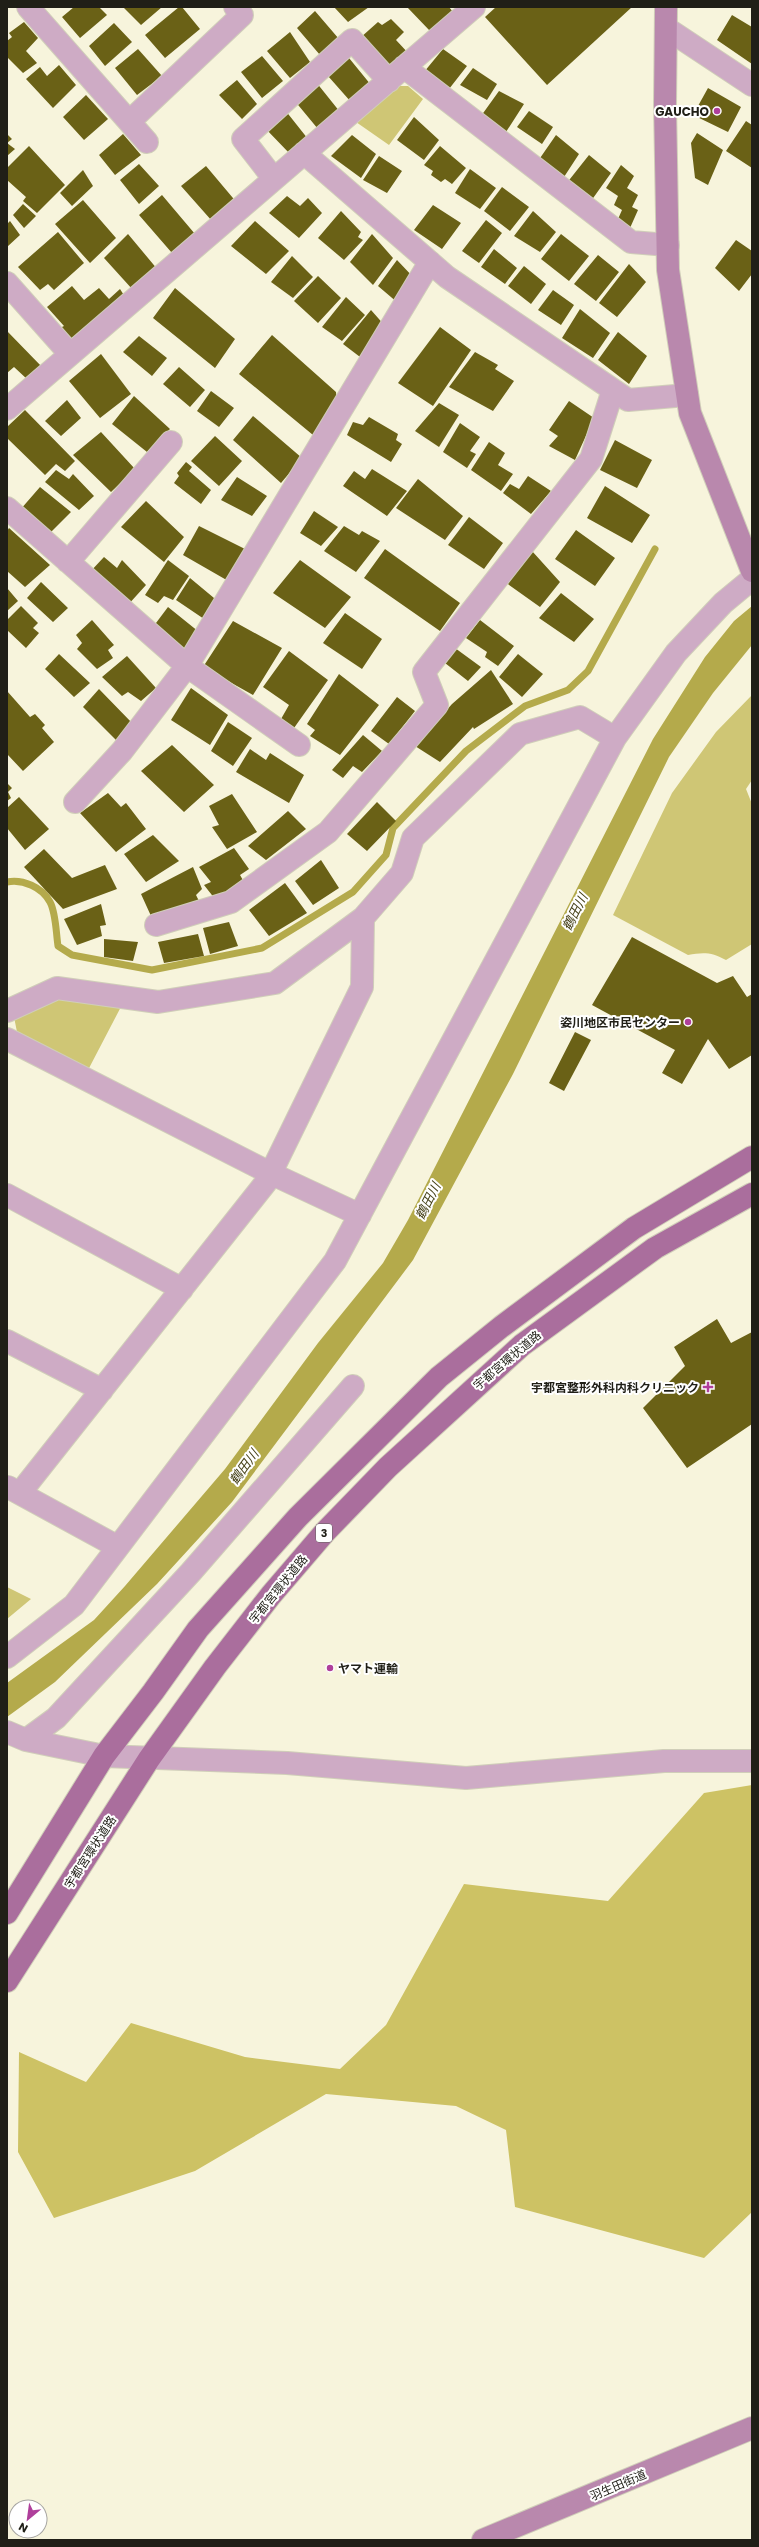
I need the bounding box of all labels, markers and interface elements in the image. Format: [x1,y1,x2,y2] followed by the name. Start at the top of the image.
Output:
[655,103,710,120] place label: GAUCHO
[712,106,722,116] marker: GAUCHO
[558,889,593,934] water label: 鶴田川
[560,1014,680,1031] place label: 姿川地区市民センター
[683,1017,693,1027] marker: 姿川地区市民センター
[411,1178,446,1223] water label: 鶴田川
[469,1326,545,1394] street label: 宇都宮環状道路
[531,1379,699,1396] place label: 宇都宮整形外科内科クリニック
[702,1381,714,1393] marker: 宇都宮整形外科内科クリニック
[225,1444,264,1488] water label: 鶴田川
[316,1524,332,1542] road number: 3
[245,1551,311,1627] street label: 宇都宮環状道路
[338,1660,398,1677] place label: ヤマト運輸
[325,1663,335,1673] marker: ヤマト運輸
[60,1812,120,1892] street label: 宇都宮環状道路
[587,2465,649,2505] street label: 羽生田街道
[8,2499,48,2539] north arrow
[16,2519,31,2537] text: N

